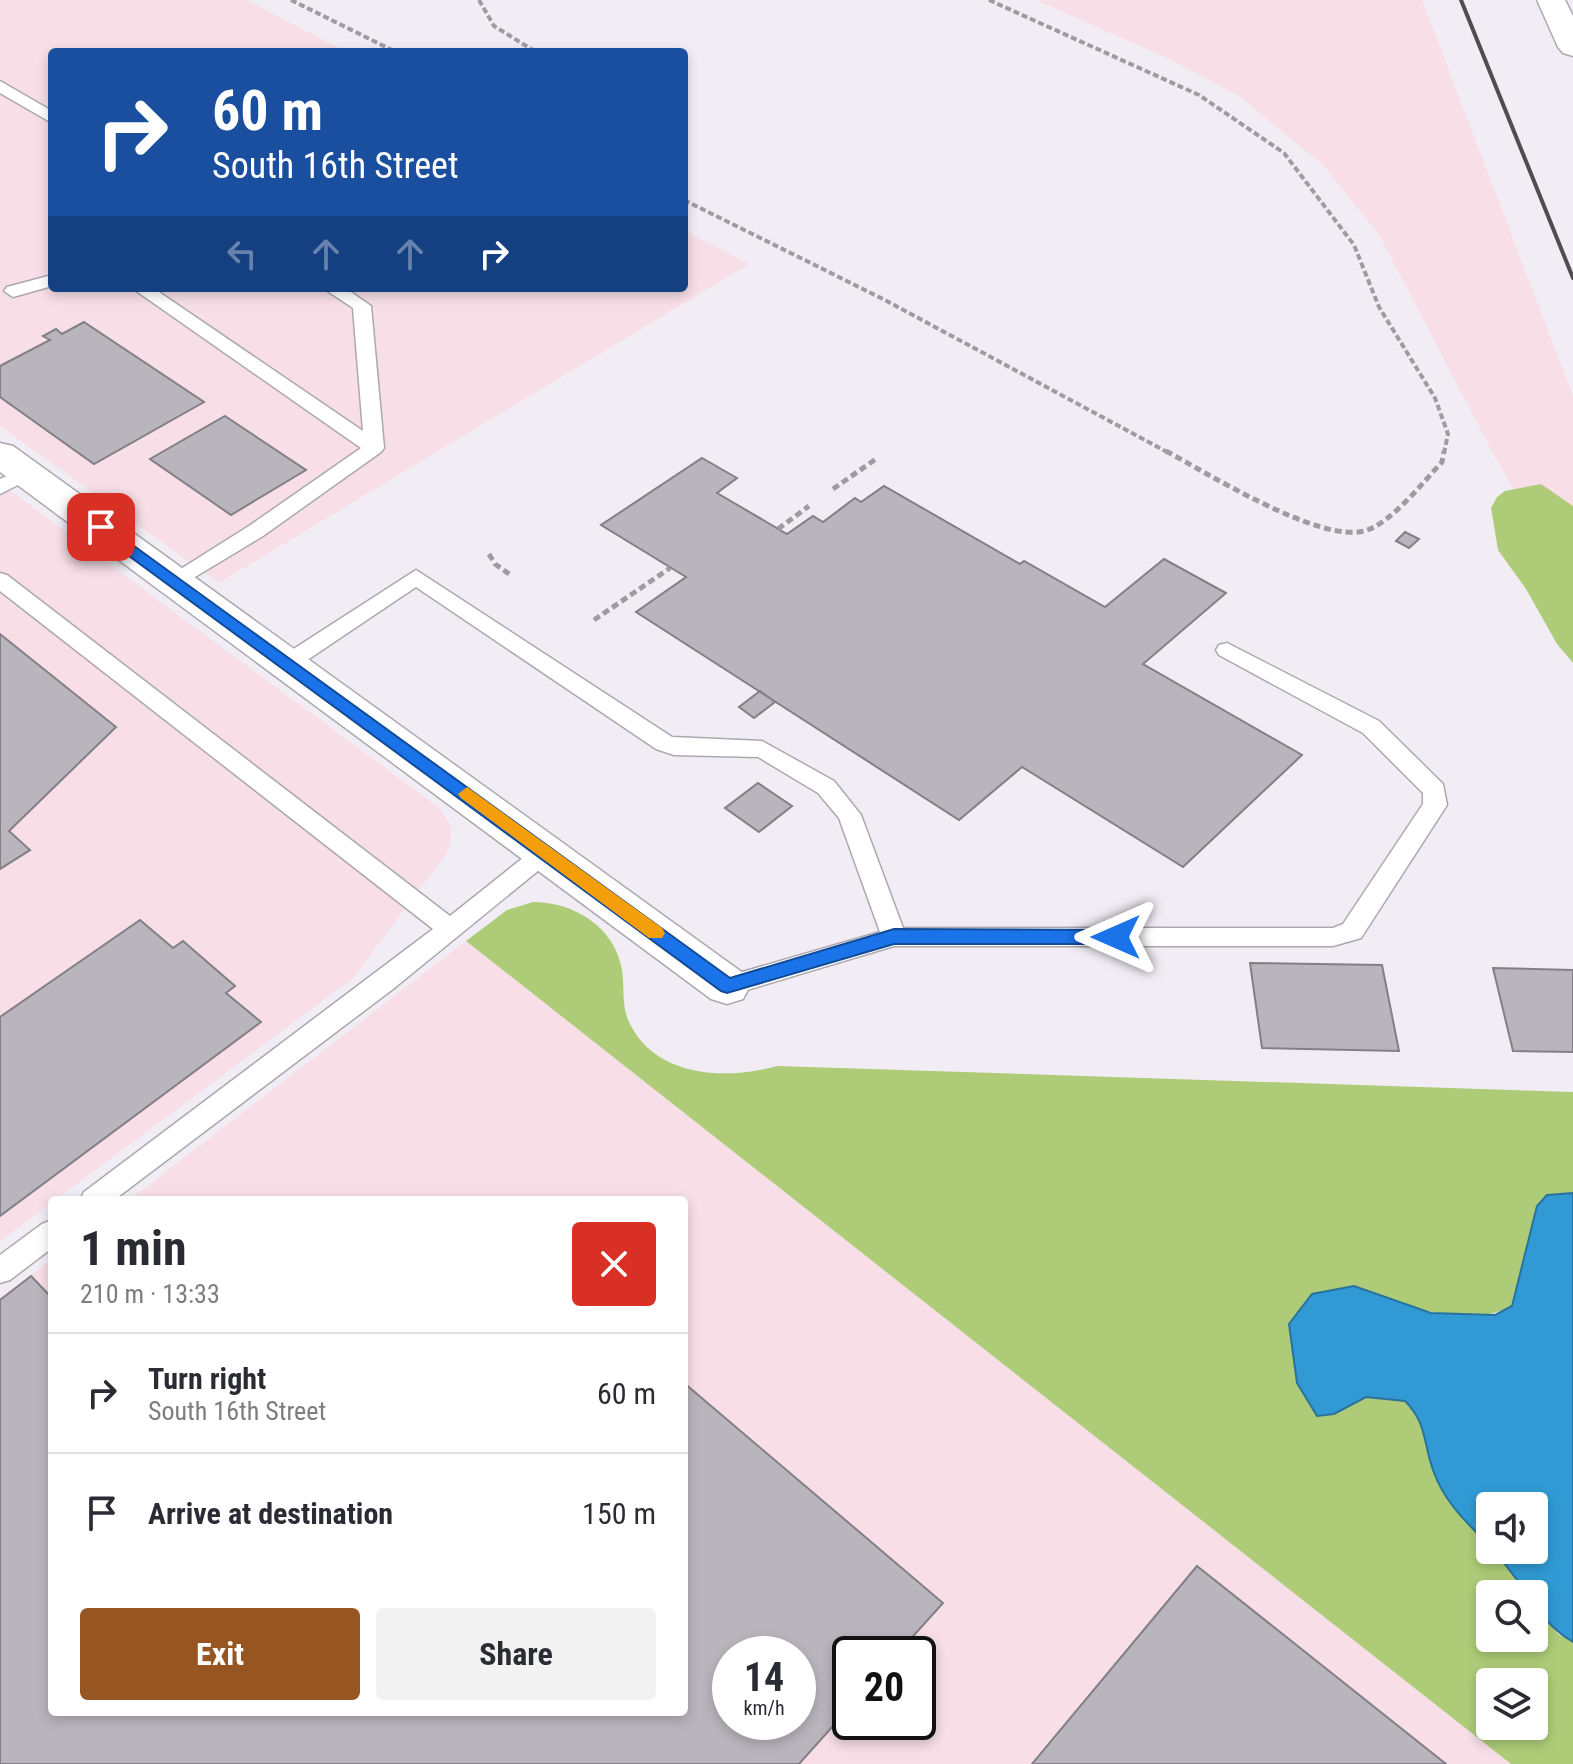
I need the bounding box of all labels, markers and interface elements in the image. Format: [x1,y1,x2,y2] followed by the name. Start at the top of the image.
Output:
[212,78,323,144] text: 60 m
[80,80,184,184] icon: right
[212,145,459,187] text: South 16th Street
[220,232,264,276] icon: left
[304,232,348,276] icon: ahead
[388,232,432,276] icon: ahead
[472,232,516,276] icon: right
[67,493,135,561] pin
[79,505,123,549] icon: arrive
[1074,895,1158,979] position arrow
[80,1220,187,1277] text: 1 min
[572,1222,656,1306] button: close
[80,1279,220,1309] text: 210 m · 13:33
[148,1361,266,1396] text: Turn right
[80,1371,124,1415] icon: right
[597,1376,656,1411] text: 60 m
[148,1396,326,1426] text: South 16th Street
[80,1491,124,1535] icon: arrive
[1476,1492,1548,1740] map controls
[1476,1492,1548,1564] button: sound
[148,1496,393,1531] text: Arrive at destination
[582,1496,656,1531] text: 150 m
[1476,1580,1548,1652] button: search
[80,1608,360,1700] button: Exit
[376,1608,656,1700] button: Share
[832,1636,936,1740] speed limit sign: 20
[744,1654,784,1701] text: 14
[1476,1668,1548,1740] button: layers
[743,1696,785,1720] text: km/h

